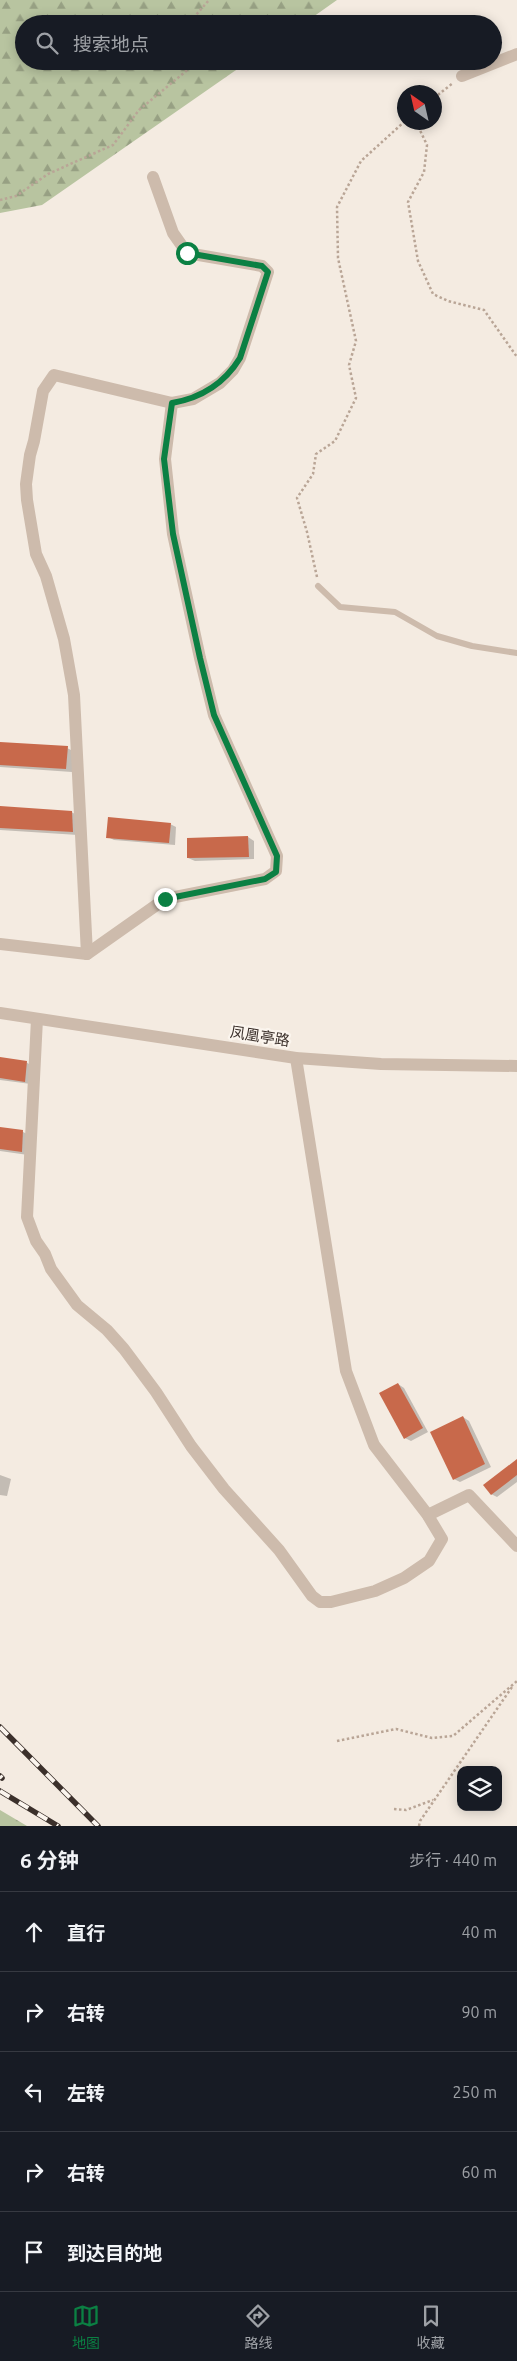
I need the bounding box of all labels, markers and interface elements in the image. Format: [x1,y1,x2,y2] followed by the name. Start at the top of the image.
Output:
[15,15,502,70] search box
[33,29,61,57] icon: search
[73,33,149,55] text: 搜索地点
[397,85,442,130] north arrow
[176,242,199,265] route start
[154,888,177,911] route end
[229,1023,291,1049] street label: 凤凰亭路
[457,1766,502,1811] map controls
[457,1766,502,1811] button: layers
[20,1848,79,1872] text: 6 分钟
[409,1851,497,1869] text: 步行 · 440 m
[20,1918,48,1946] icon: ahead
[67,1922,105,1944] text: 直行
[461,1923,497,1941] text: 40 m
[20,1998,48,2026] icon: right
[67,2002,105,2024] text: 右转
[461,2003,497,2021] text: 90 m
[20,2078,48,2106] icon: left
[67,2082,105,2104] text: 左转
[452,2083,497,2101] text: 250 m
[20,2158,48,2186] icon: right
[67,2162,105,2184] text: 右转
[461,2163,497,2181] text: 60 m
[20,2238,48,2266] icon: arrive
[67,2242,162,2264] text: 到达目的地
[72,2302,100,2352] tab: 地图
[244,2302,272,2352] tab: 路线
[417,2302,445,2352] tab: 收藏

